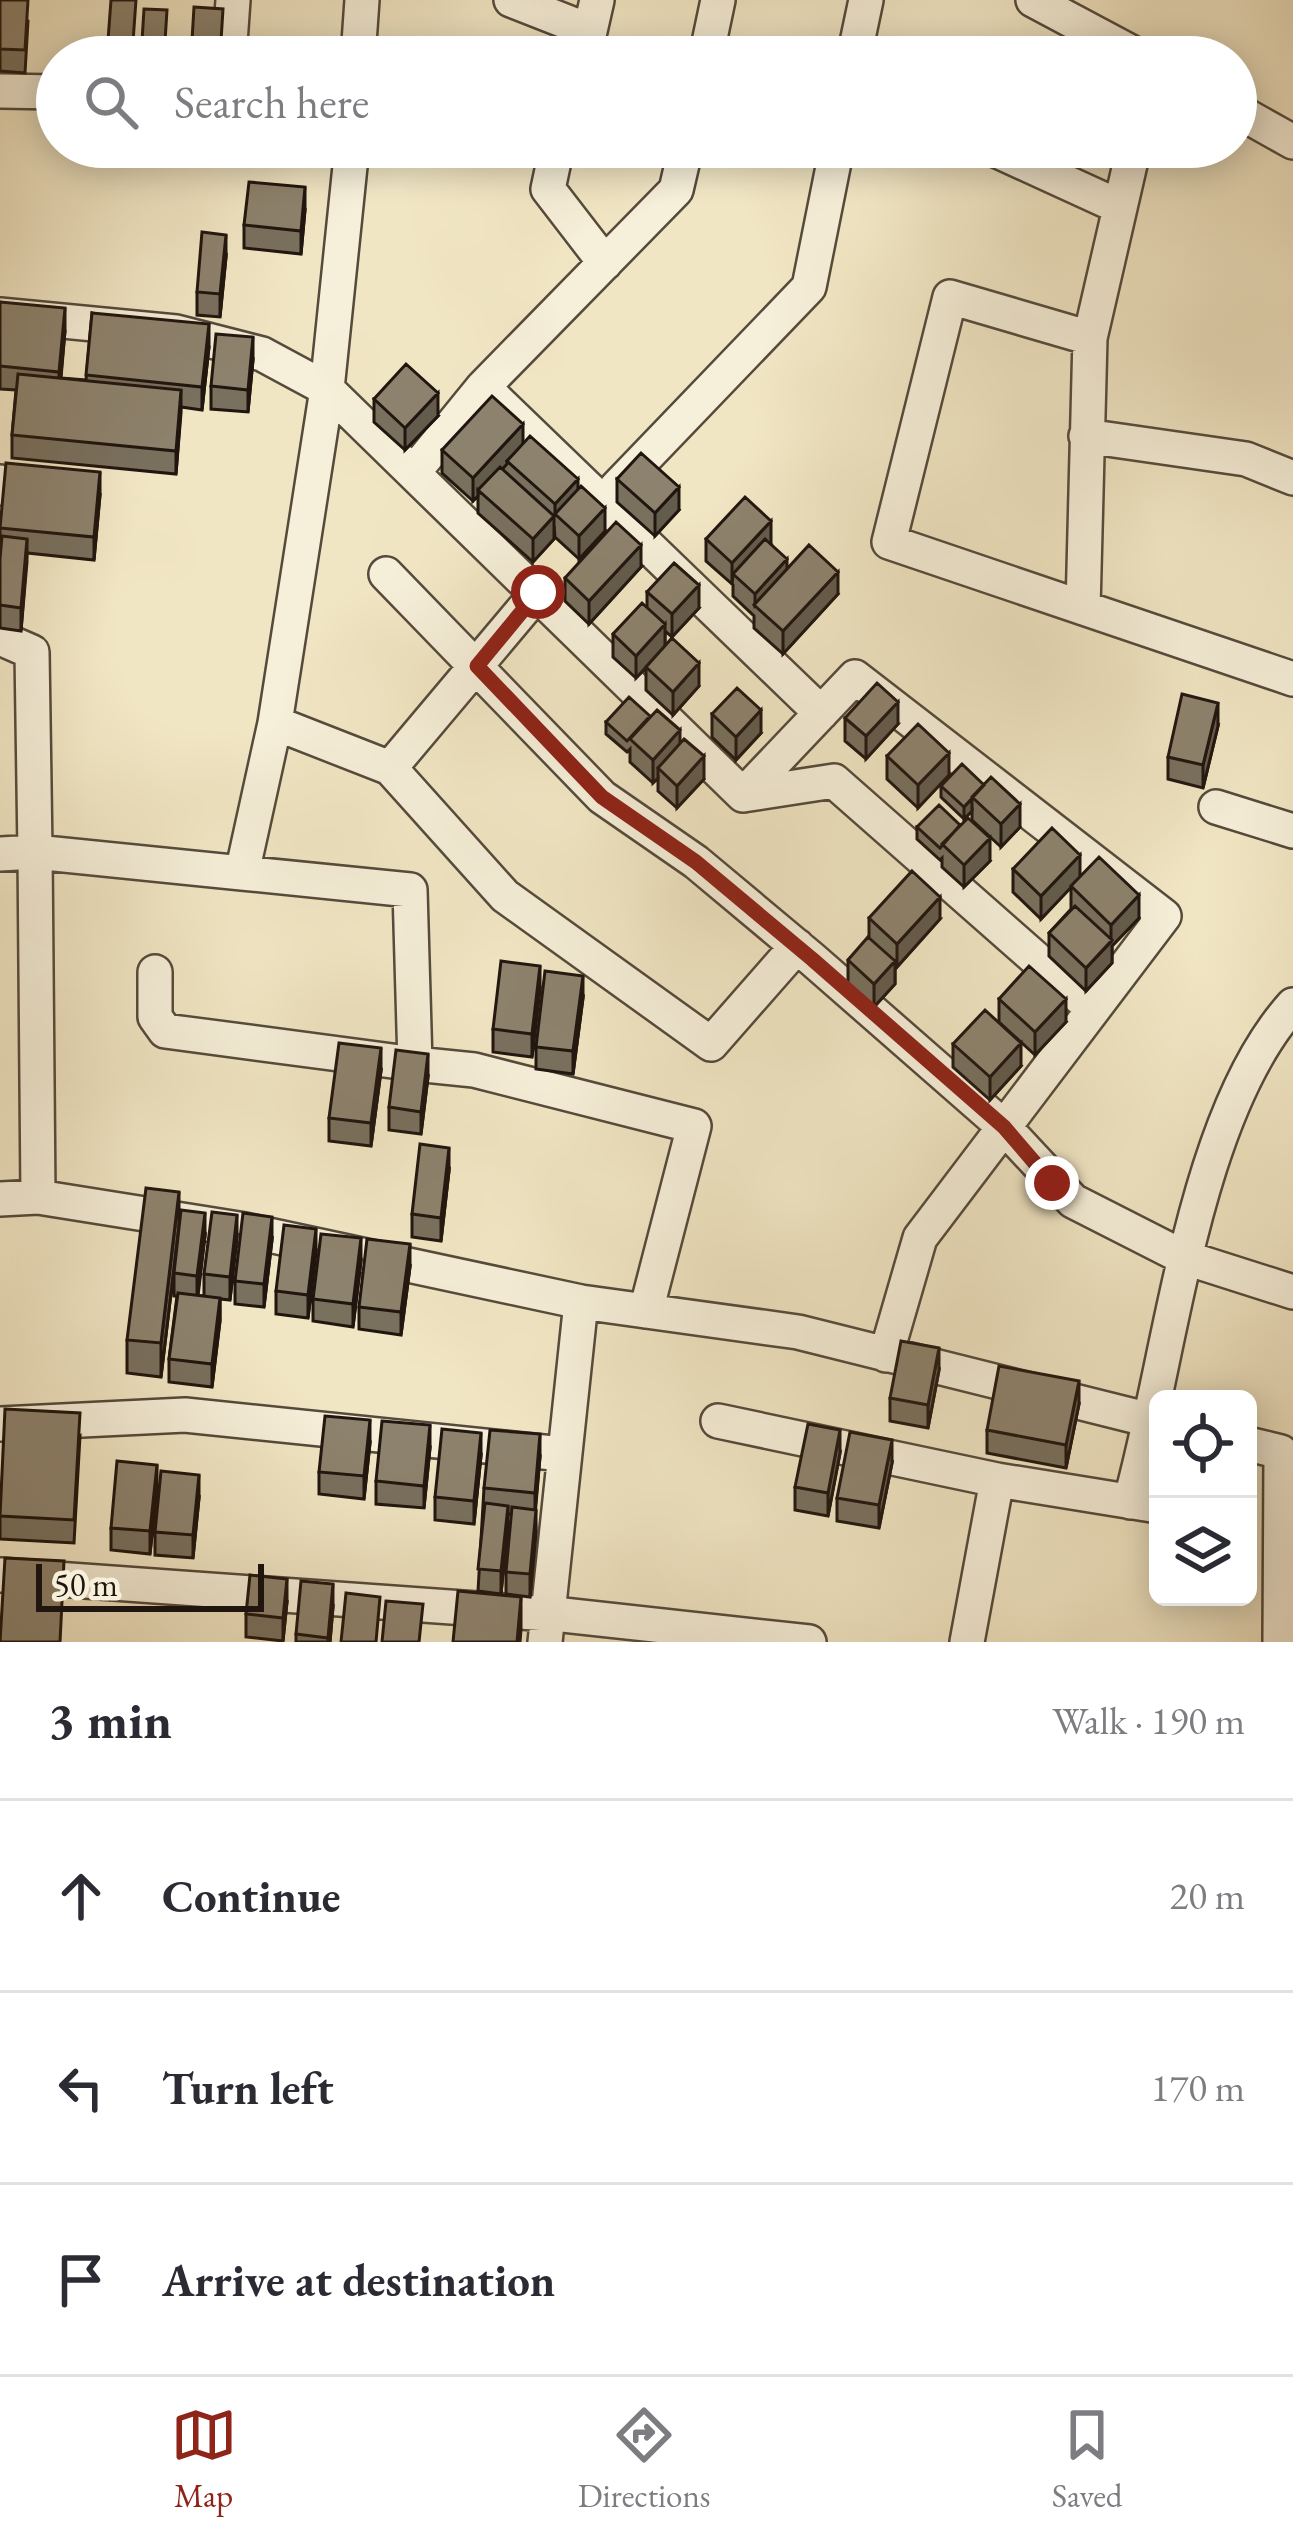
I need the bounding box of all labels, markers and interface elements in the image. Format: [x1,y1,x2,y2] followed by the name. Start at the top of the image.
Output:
[36,36,1257,168] search box
[78,69,144,135] icon: search
[174,73,369,131] text: Search here
[511,565,565,619] route start
[1025,1156,1079,1210] route end
[1149,1390,1257,1606] map controls
[1149,1390,1257,1498] button: locate
[1149,1498,1257,1606] button: layers
[36,1558,264,1611] scale bar
[54,1563,118,1606] text: 50 m
[48,1687,172,1753] text: 3 min
[1052,1695,1245,1746] text: Walk · 190 m
[48,1863,114,1929] icon: ahead
[162,1867,340,1925] text: Continue
[1169,1870,1245,1921] text: 20 m
[48,2055,114,2121] icon: left
[162,2059,334,2117] text: Turn left
[1151,2062,1245,2113] text: 170 m
[48,2247,114,2313] icon: arrive
[162,2251,555,2309] text: Arrive at destination
[171,2402,237,2517] tab: Map
[578,2402,711,2517] tab: Directions
[1052,2402,1122,2517] tab: Saved

